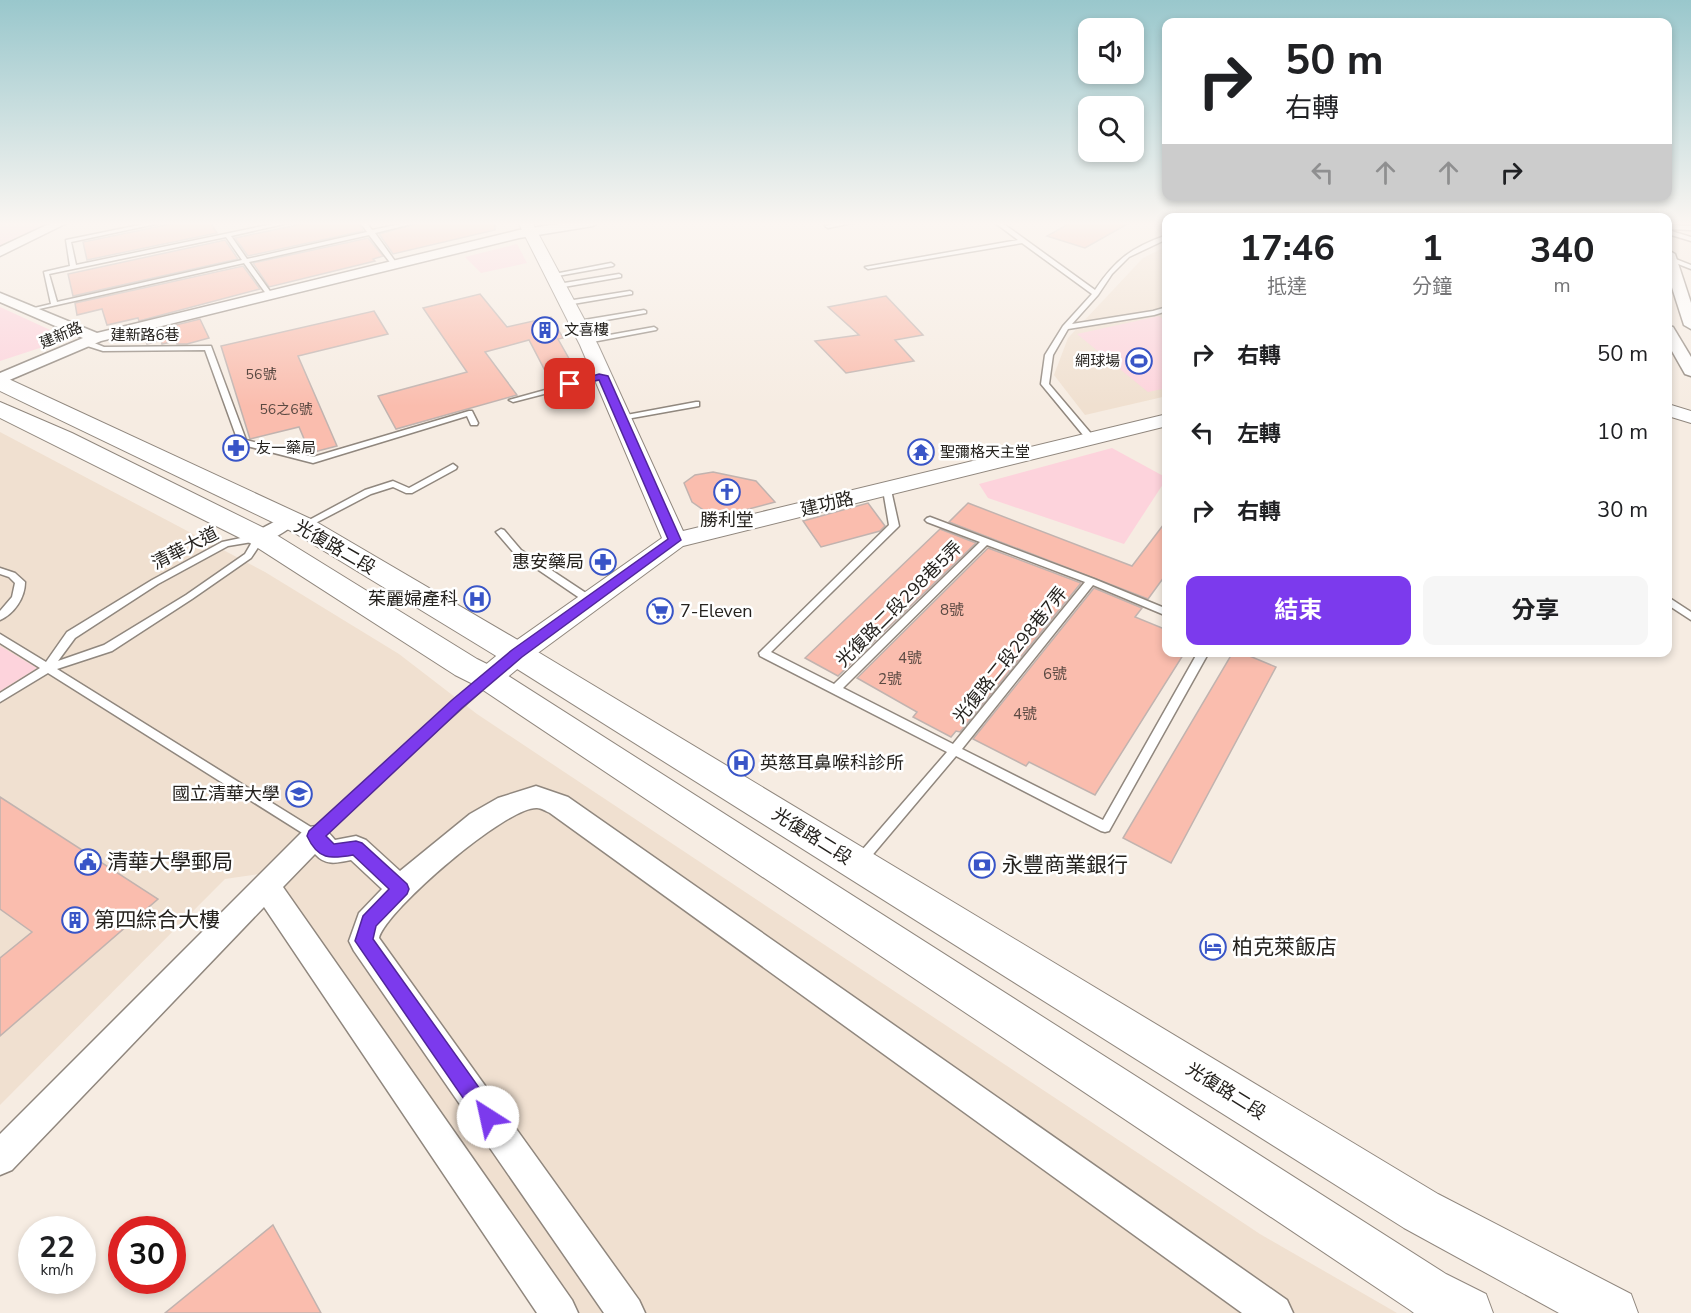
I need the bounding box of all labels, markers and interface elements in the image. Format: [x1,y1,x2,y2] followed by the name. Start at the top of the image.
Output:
[1078,18,1144,162] map controls
[1078,18,1144,84] button: sound
[1285,32,1384,89] text: 50 m
[1186,42,1264,120] icon: right
[1285,90,1339,127] text: 右轉
[1078,96,1144,162] button: search
[1306,156,1339,189] icon: left
[1369,156,1402,189] icon: ahead
[1432,156,1465,189] icon: ahead
[1495,156,1528,189] icon: right
[1239,224,1335,273] text: 17:46
[1421,224,1443,273] text: 1
[1530,226,1595,275] text: 340
[1554,272,1571,299] text: m
[1267,273,1307,300] text: 抵達
[1412,273,1452,300] text: 分鐘
[530,315,560,345] building icon: 文喜樓
[36,317,86,353] street label: 建新路
[564,320,609,340] place label: 文喜樓
[110,325,180,345] street label: 建新路6巷
[1186,338,1219,371] icon: right
[1597,339,1648,369] text: 50 m
[1237,341,1281,371] text: 右轉
[1124,346,1154,376] sports icon: 網球場
[1075,351,1120,371] place label: 網球場
[544,358,595,409] pin
[246,365,276,384] house number: 56號
[553,367,586,400] icon: arrive
[259,400,313,419] house number: 56之6號
[1186,416,1219,449] icon: left
[1597,417,1648,447] text: 10 m
[1237,419,1281,449] text: 左轉
[221,433,251,463] pharmacy icon: 友一藥局
[906,437,936,467] temple icon: 聖彌格天主堂
[256,438,316,458] place label: 友一藥局
[940,442,1030,462] place label: 聖彌格天主堂
[712,477,742,507] church icon: 勝利堂
[798,486,856,522] street label: 建功路
[1186,494,1219,527] icon: right
[1597,495,1648,525] text: 30 m
[1237,497,1281,527] text: 右轉
[700,508,754,532] place label: 勝利堂
[290,514,380,580] street label: 光復路二段
[147,521,223,575] street label: 清華大道
[831,536,967,672] street label: 光復路二段298巷5弄
[588,547,618,577] pharmacy icon: 惠安藥局
[512,550,584,574] place label: 惠安藥局
[1186,576,1411,645] button: 結束
[1423,576,1648,645] button: 分享
[947,582,1073,728] street label: 光復路二段298巷7弄
[462,584,492,614] hospital icon: 茱麗婦產科
[368,587,458,611] place label: 茱麗婦產科
[645,596,675,626] supermarket icon: 7-Eleven
[680,599,753,623] place label: 7-Eleven
[940,600,964,620] house number: 8號
[898,648,922,668] house number: 4號
[1043,664,1067,684] house number: 6號
[878,669,902,689] house number: 2號
[1013,704,1037,724] house number: 4號
[726,748,756,778] hospital icon: 英慈耳鼻喉科診所
[760,751,904,775] place label: 英慈耳鼻喉科診所
[284,779,314,809] school or university icon: 國立清華大學
[172,782,280,806] place label: 國立清華大學
[767,802,857,870] street label: 光復路二段
[73,847,103,877] public building icon: 清華大學郵局
[107,848,233,876] place label: 清華大學郵局
[967,850,997,880] bank icon: 永豐商業銀行
[1002,851,1128,879] place label: 永豐商業銀行
[60,905,90,935] building icon: 第四綜合大樓
[94,906,220,934] place label: 第四綜合大樓
[1198,932,1228,962] hotel icon: 柏克萊飯店
[1232,933,1337,961] place label: 柏克萊飯店
[1181,1057,1271,1125] street label: 光復路二段
[456,1085,520,1149] position arrow
[108,1216,186,1294] speed limit sign: 30
[39,1227,75,1268] text: 22
[40,1260,74,1280] text: km/h

